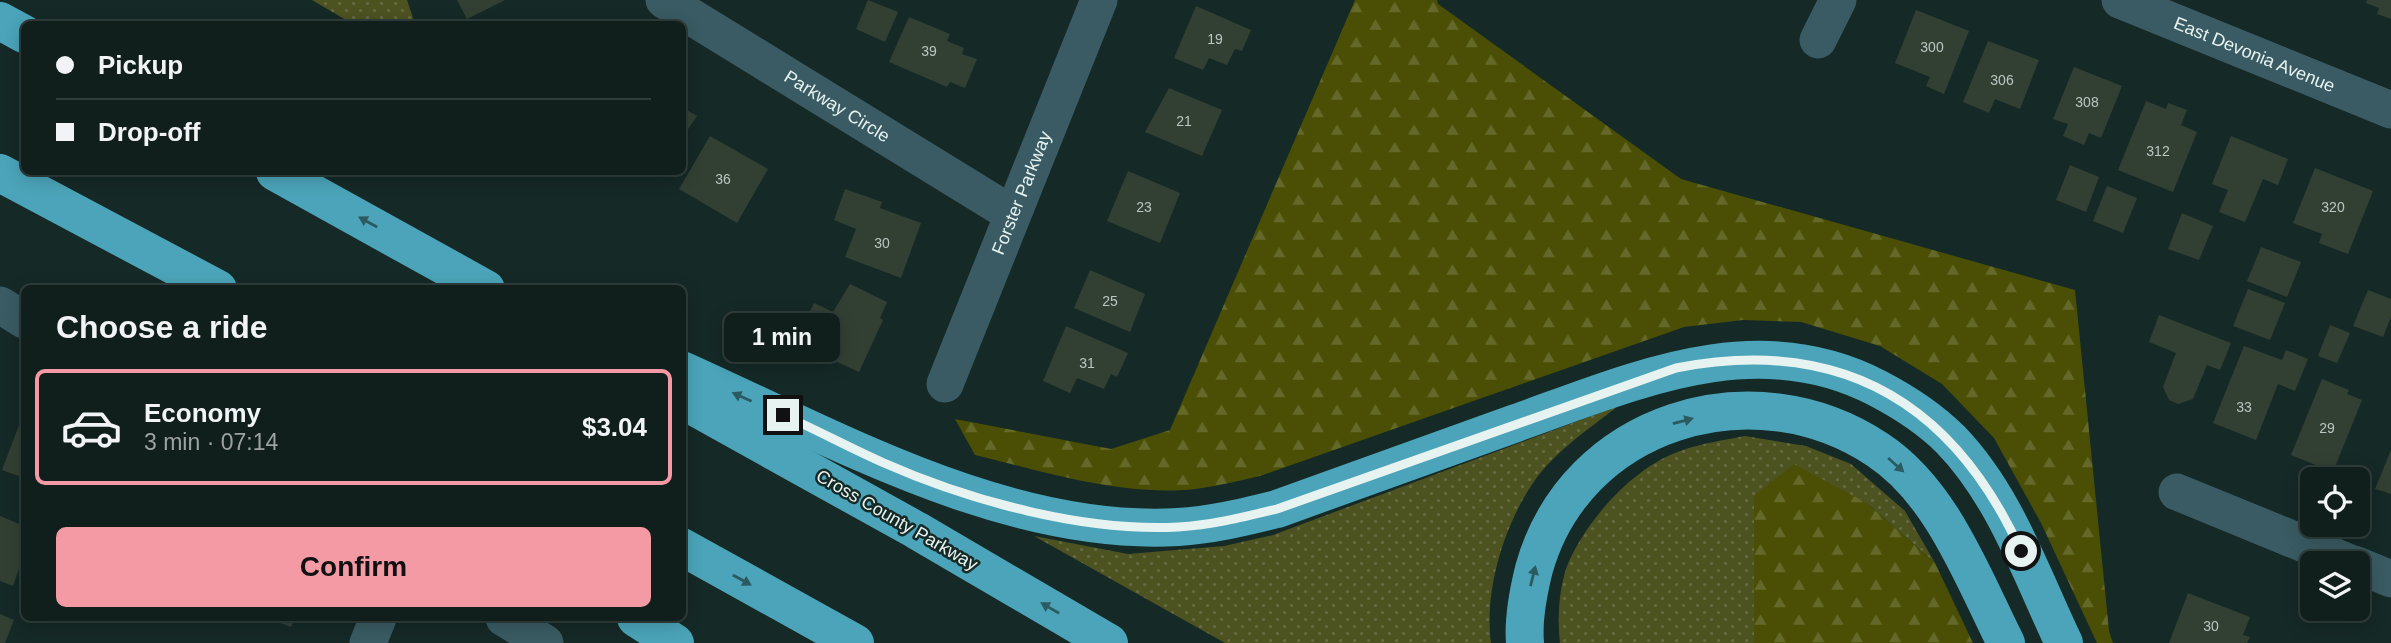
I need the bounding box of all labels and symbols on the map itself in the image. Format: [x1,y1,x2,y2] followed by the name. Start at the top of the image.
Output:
[2171,13,2338,96] street label: East Devonia Avenue
[1207,31,1223,47] house number: 19
[1920,39,1944,55] house number: 300
[921,43,937,59] house number: 39
[781,66,893,146] street label: Parkway Circle
[1990,72,2014,88] house number: 306
[2075,94,2099,110] house number: 308
[1176,113,1192,129] house number: 21
[988,128,1055,257] street label: Forster Parkway
[2146,143,2170,159] house number: 312
[715,171,731,187] house number: 36
[1136,199,1152,215] house number: 23
[2321,199,2345,215] house number: 320
[358,216,378,228] one-way arrow
[874,235,890,251] house number: 30
[1102,293,1118,309] house number: 25
[725,314,841,362] callout: 1 min
[1079,355,1095,371] house number: 31
[732,391,753,402] one-way arrow
[767,399,799,431] route end
[2236,399,2252,415] house number: 33
[1673,415,1694,425] one-way arrow
[2319,420,2335,436] house number: 29
[1887,457,1905,473] one-way arrow
[813,466,981,574] street label: Cross County Parkway
[2005,535,2037,567] route start
[1528,564,1539,586] one-way arrow
[733,574,752,586] one-way arrow
[1041,602,1060,615] one-way arrow
[2203,618,2219,634] house number: 30

